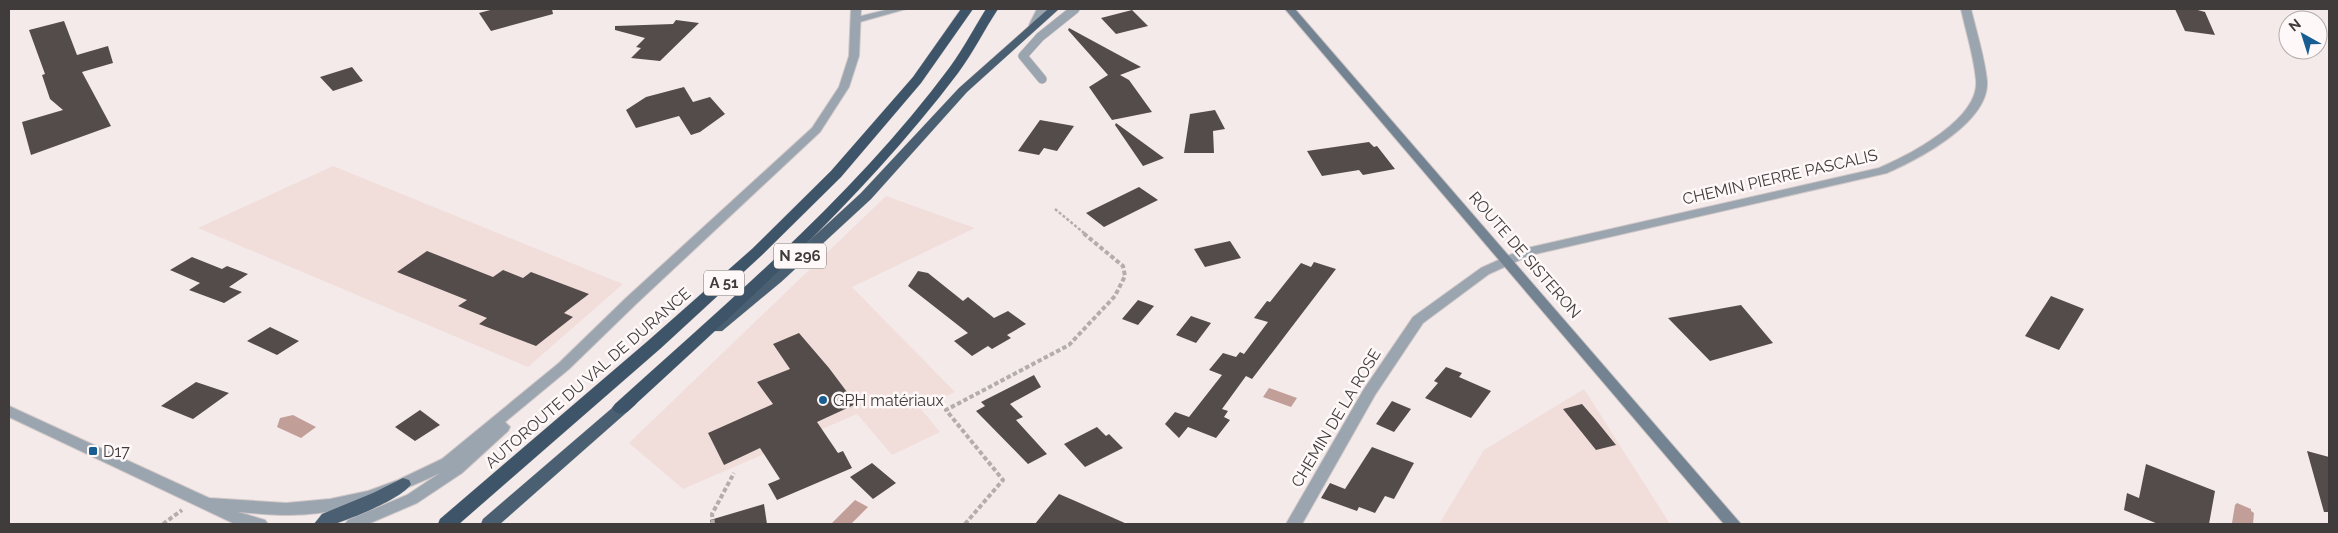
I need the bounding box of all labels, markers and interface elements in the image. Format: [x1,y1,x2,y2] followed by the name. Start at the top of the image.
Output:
[2278,10,2328,60] north arrow
[2286,15,2304,34] text: N
[1681,145,1880,209] street label: CHEMIN PIERRE PASCALIS
[1465,188,1585,322] street label: ROUTE DE SISTERON
[774,244,826,268] road number: N 296
[704,270,744,296] road number: A 51
[481,283,695,472] street label: AUTOROUTE DU VAL DE DURANCE
[1287,345,1385,491] street label: CHEMIN DE LA ROSE
[833,391,944,410] place label: GPH matériaux
[817,394,829,406] marker: GPH matériaux
[103,442,130,461] place label: D17
[87,445,99,457] marker: D17

